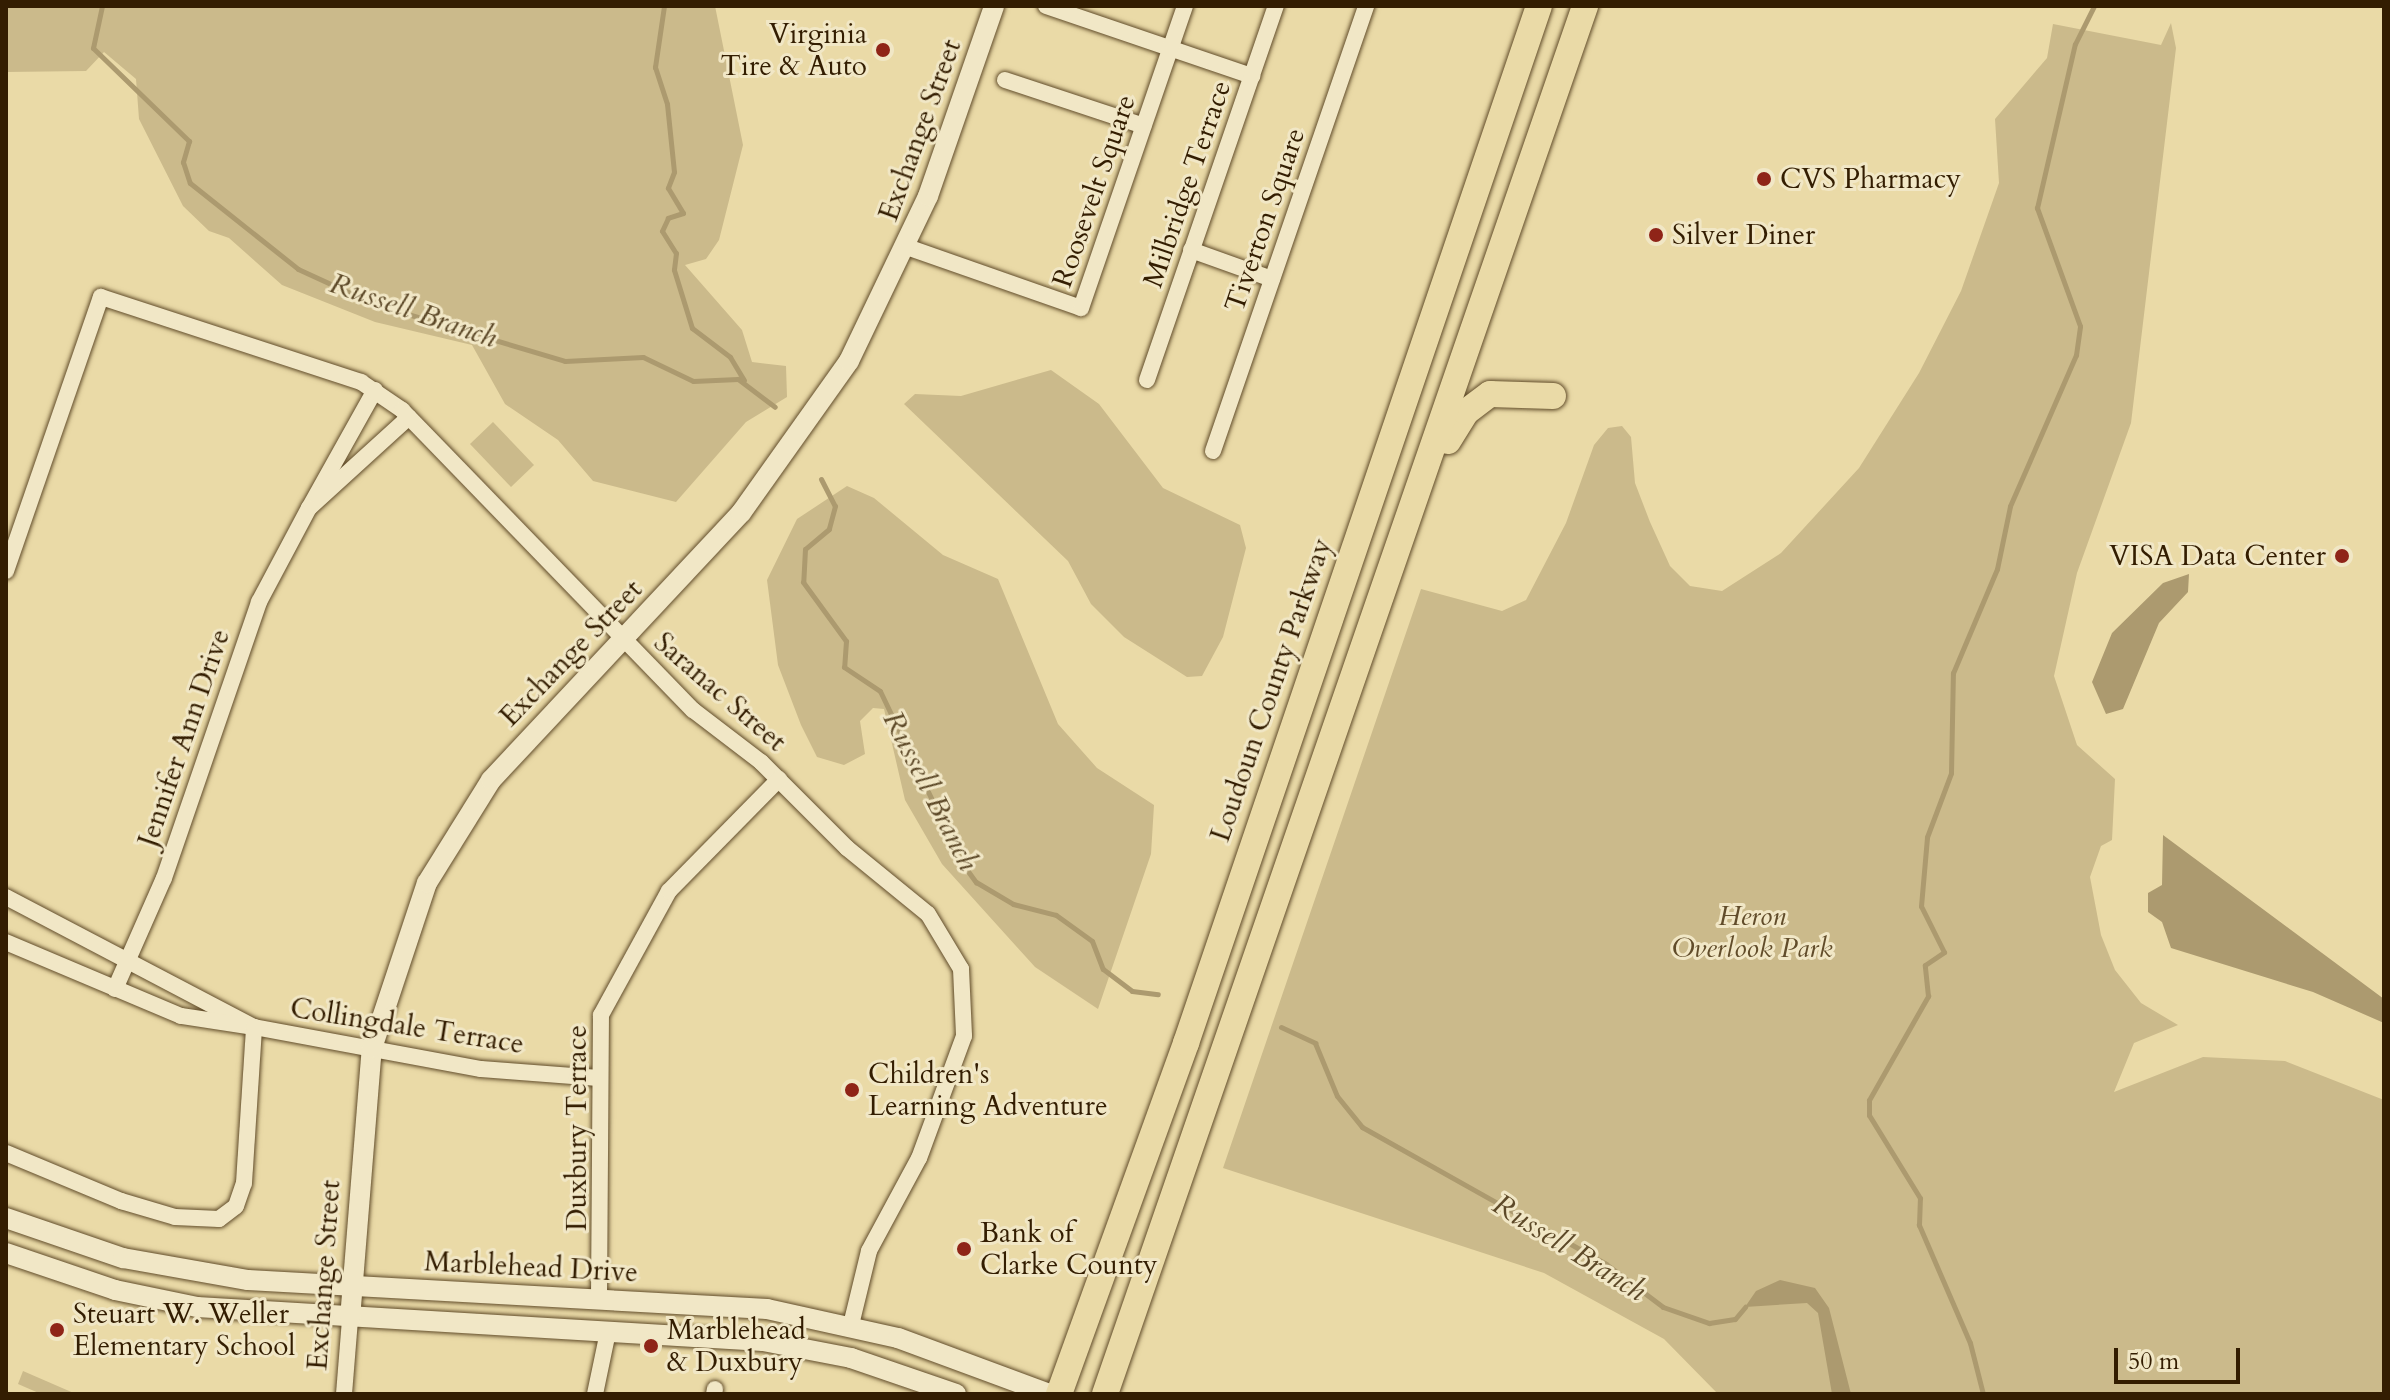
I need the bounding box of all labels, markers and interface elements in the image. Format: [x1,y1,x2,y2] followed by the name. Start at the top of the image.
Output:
[721,17,867,83] place label: Virginia Tire & Auto
[872,35,968,225] street label: Exchange Street
[874,41,892,59] marker: Virginia Tire & Auto
[1136,76,1238,292] street label: Milbridge Terrace
[1045,90,1143,292] street label: Roosevelt Square
[1218,124,1312,316] street label: Tiverton Square
[1780,162,1961,196] place label: CVS Pharmacy
[1755,170,1773,188] marker: CVS Pharmacy
[1672,218,1815,252] place label: Silver Diner
[1647,226,1665,244] marker: Silver Diner
[325,266,501,356] water label: Russell Branch
[1203,534,1339,846] street label: Loudoun County Parkway
[2109,539,2326,573] place label: VISA Data Center
[2333,547,2351,565] marker: VISA Data Center
[493,573,649,733] street label: Exchange Street
[131,625,237,851] street label: Jennifer Ann Drive
[647,625,793,759] street label: Saranac Street
[874,705,986,877] water label: Russell Branch
[1671,899,1833,965] park label: Heron Overlook Park
[288,991,526,1061] street label: Collingdale Terrace
[560,1025,594,1231] street label: Duxbury Terrace
[868,1057,1108,1123] place label: Children's Learning Adventure
[843,1081,861,1099] marker: Children's Learning Adventure
[301,1179,347,1371] street label: Exchange Street
[1486,1187,1652,1309] water label: Russell Branch
[980,1216,1158,1282] place label: Bank of Clarke County
[955,1240,973,1258] marker: Bank of Clarke County
[423,1245,639,1289] street label: Marblehead Drive
[73,1297,295,1363] place label: Steuart W. Weller Elementary School
[667,1313,806,1379] place label: Marblehead & Duxbury
[48,1321,66,1339] marker: Steuart W. Weller Elementary School
[2118,1332,2244,1382] scale bar
[642,1337,660,1355] marker: Marblehead & Duxbury
[2128,1345,2179,1378] text: 50 m

